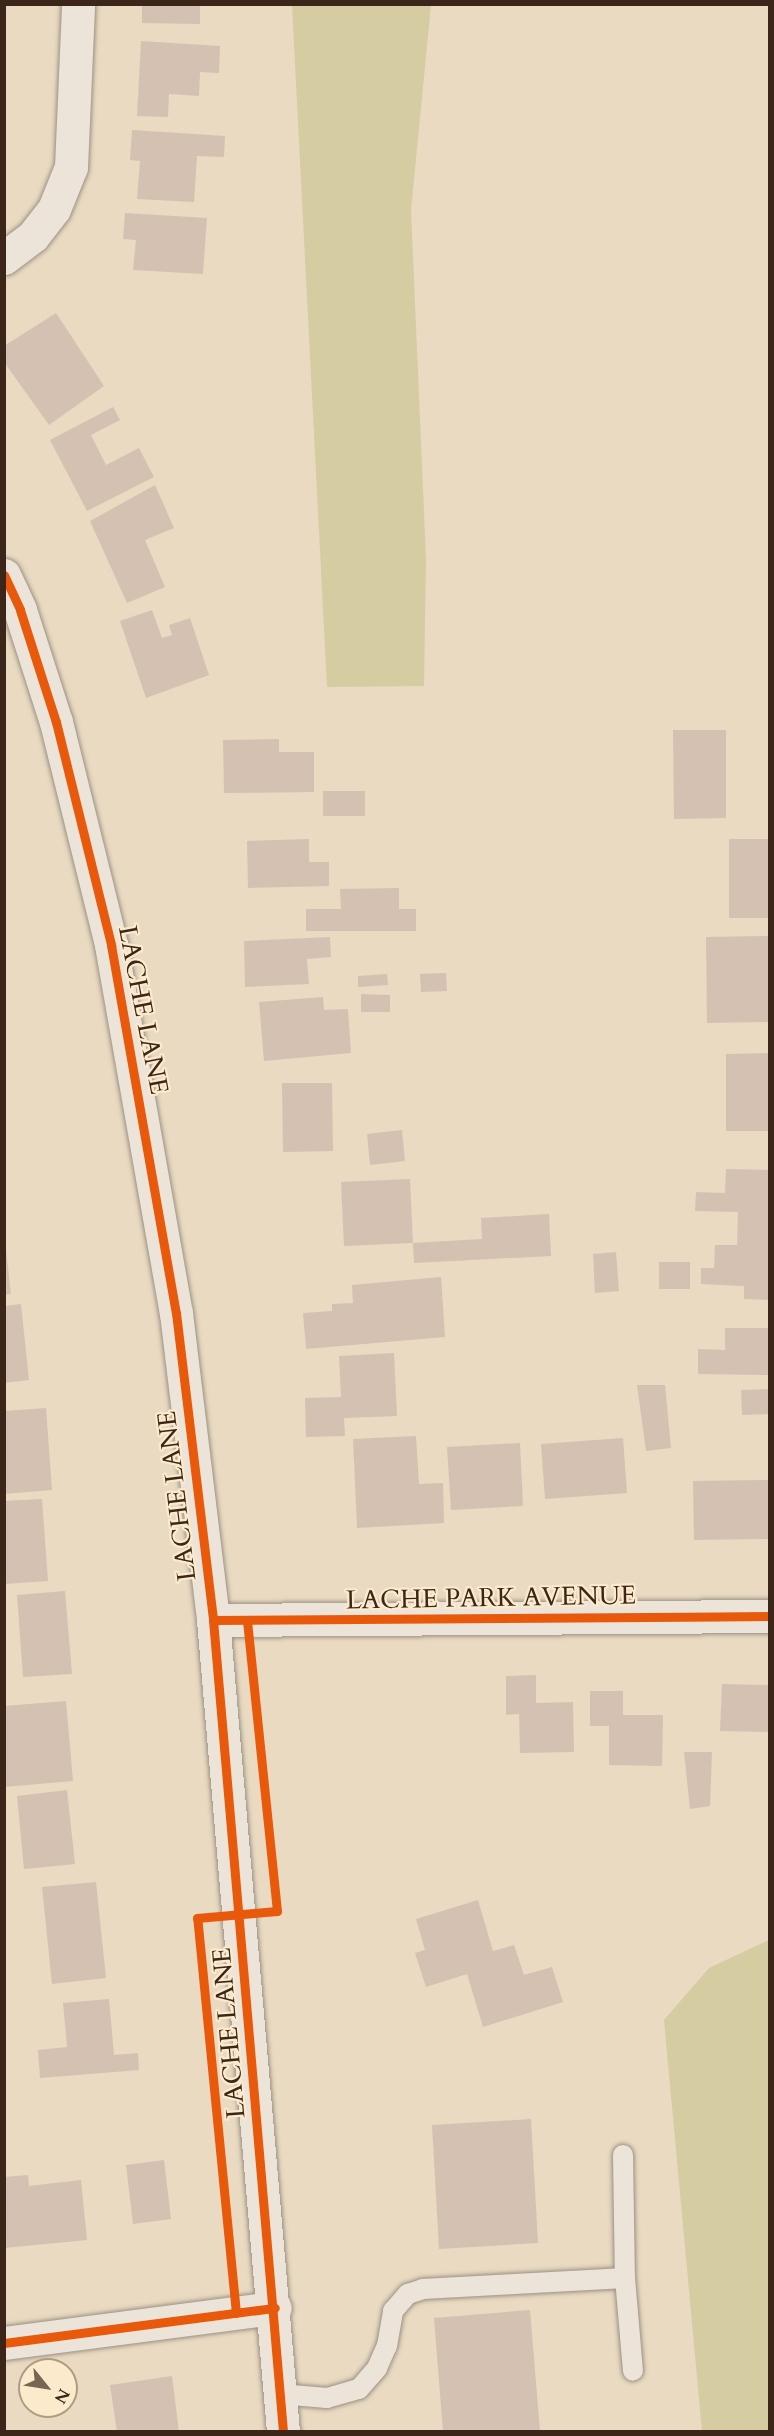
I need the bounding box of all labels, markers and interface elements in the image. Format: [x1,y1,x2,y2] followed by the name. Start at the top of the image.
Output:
[111,923,175,1097] street label: LACHE LANE
[151,1409,203,1583] street label: LACHE LANE
[346,1580,636,1616] street label: LACHE PARK AVENUE
[206,1946,252,2120] street label: LACHE LANE
[18,2358,78,2418] north arrow
[49,2384,75,2408] text: N

